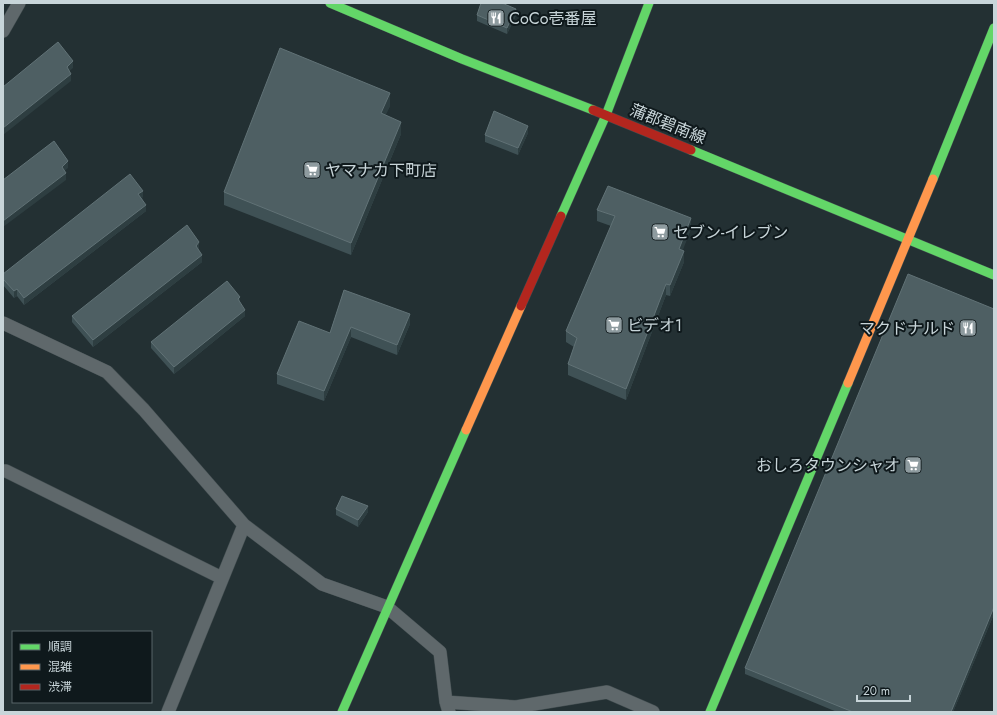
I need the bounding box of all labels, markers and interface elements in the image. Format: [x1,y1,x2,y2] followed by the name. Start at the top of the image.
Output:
[509,7,596,30] place label: CoCo壱番屋
[486,8,506,28] restaurant icon: CoCo壱番屋
[627,98,709,150] street label: 蒲郡碧南線
[325,159,437,182] place label: ヤマナカ下町店
[302,160,322,180] supermarket icon: ヤマナカ下町店
[673,221,788,244] place label: セブン-イレブン
[650,222,670,242] supermarket icon: セブン-イレブン
[627,314,682,337] place label: ビデオ1
[604,315,624,335] supermarket icon: ビデオ1
[859,317,955,340] place label: マクドナルド
[958,318,978,338] restaurant icon: マクドナルド
[756,454,900,477] place label: おしろタウンシャオ
[903,455,923,475] supermarket icon: おしろタウンシャオ
[12,631,152,703] legend
[48,638,72,656] text: 順調
[48,658,72,676] text: 混雑
[857,677,910,703] scale bar
[48,678,72,696] text: 渋滞
[863,682,890,700] text: 20 m

